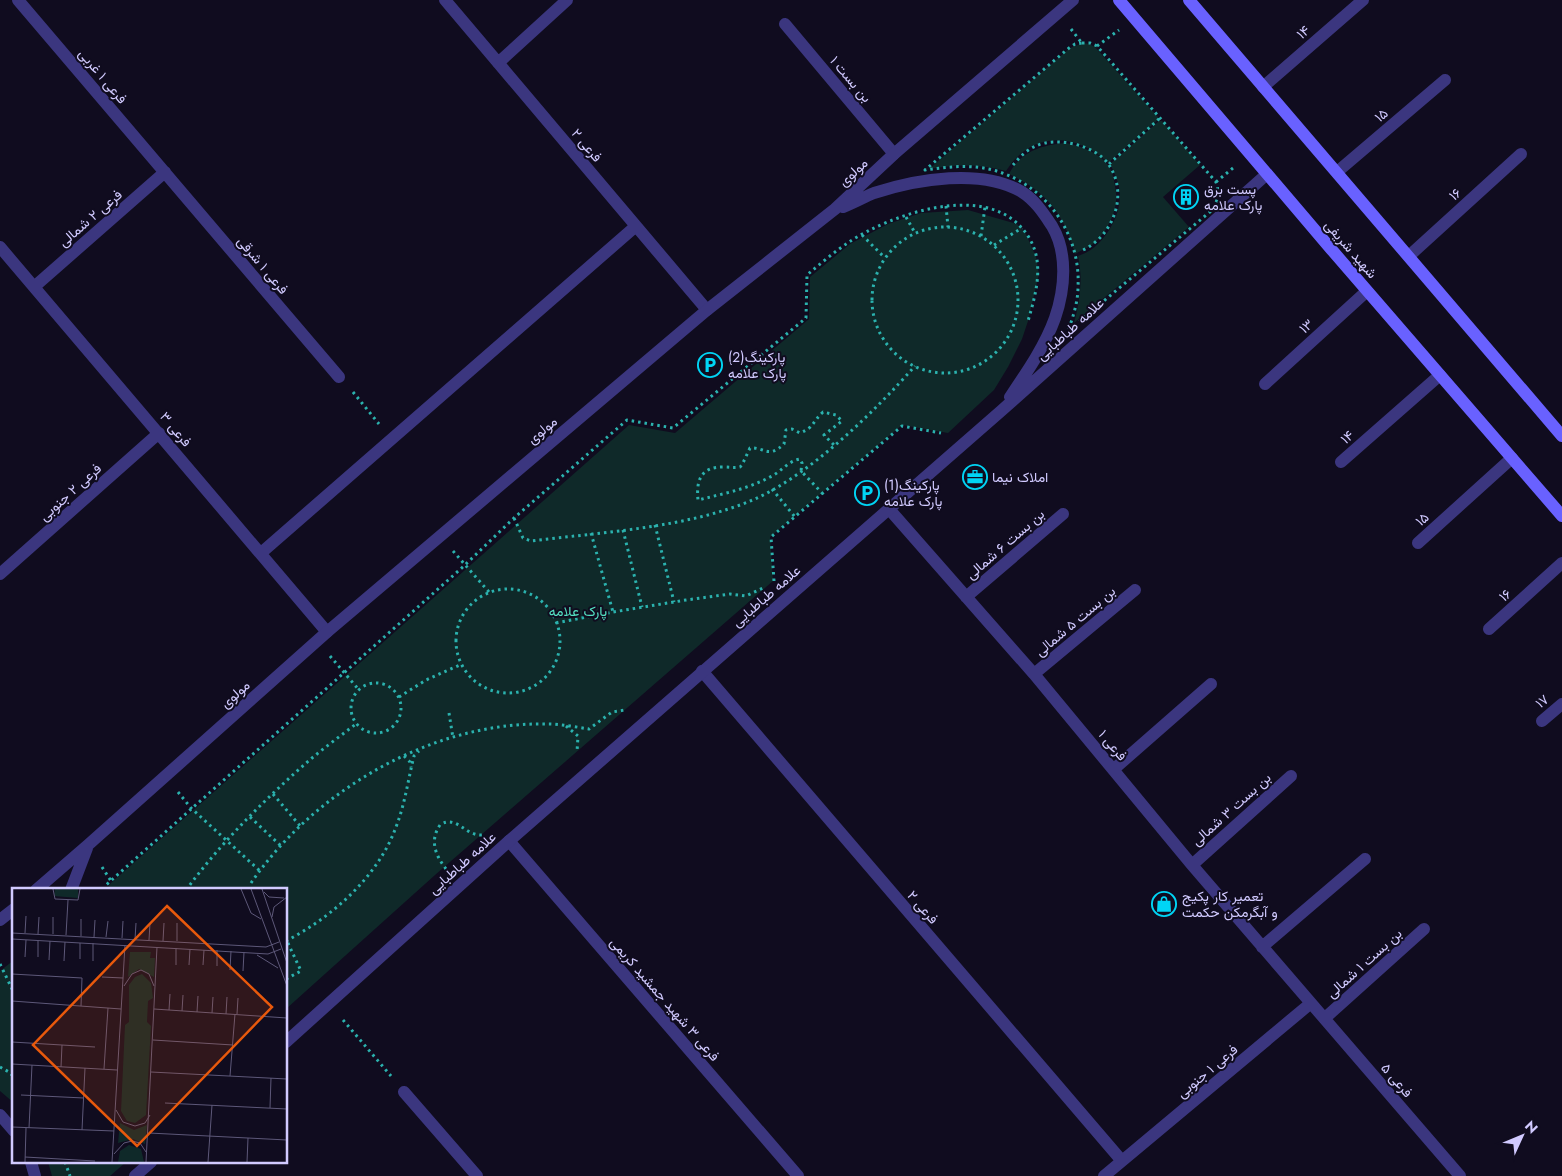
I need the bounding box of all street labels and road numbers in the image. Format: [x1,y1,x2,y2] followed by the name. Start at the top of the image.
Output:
[1292,21,1314,43] street label: ۱۴
[74,44,132,108] street label: فرعی ۱ غربی
[825,51,877,107] street label: بن بست ۱
[1370,103,1392,127] street label: ۱۵
[567,124,607,166] street label: فرعی ۲
[834,153,872,191] street label: مولوی
[1444,183,1466,205] street label: ۱۶
[54,185,126,251] street label: فرعی ۲ شمالی
[1320,215,1382,283] street label: شهید شریفی
[233,232,293,298] street label: فرعی ۱ شرقی
[1032,293,1108,365] street label: علامه طباطبایی
[1294,314,1318,338] street label: ۱۳
[155,407,197,451] street label: فرعی ۳
[523,411,561,449] street label: مولوی
[1336,426,1358,448] street label: ۱۴
[34,459,106,525] street label: فرعی ۲ جنوبی
[961,504,1049,584] street label: بن بست ۶ شمالی
[1411,507,1433,531] street label: ۱۵
[727,560,805,632] street label: علامه طباطبایی
[1030,581,1120,661] street label: بن بست ۵ شمالی
[1494,584,1516,606] street label: ۱۶
[216,675,254,713] street label: مولوی
[1531,689,1553,713] street label: ۱۷
[1094,725,1132,765] street label: فرعی ۱
[1187,768,1275,850] street label: بن بست ۳ شمالی
[424,827,500,899] street label: علامه طباطبایی
[903,886,943,928] street label: فرعی ۲
[1322,924,1406,1002] street label: بن بست ۱ شمالی
[605,933,725,1065] street label: فرعی ۳ شهید جمشید کریمی
[1172,1039,1242,1103] street label: فرعی ۱ جنوبی
[1376,1059,1418,1101] street label: فرعی ۵

